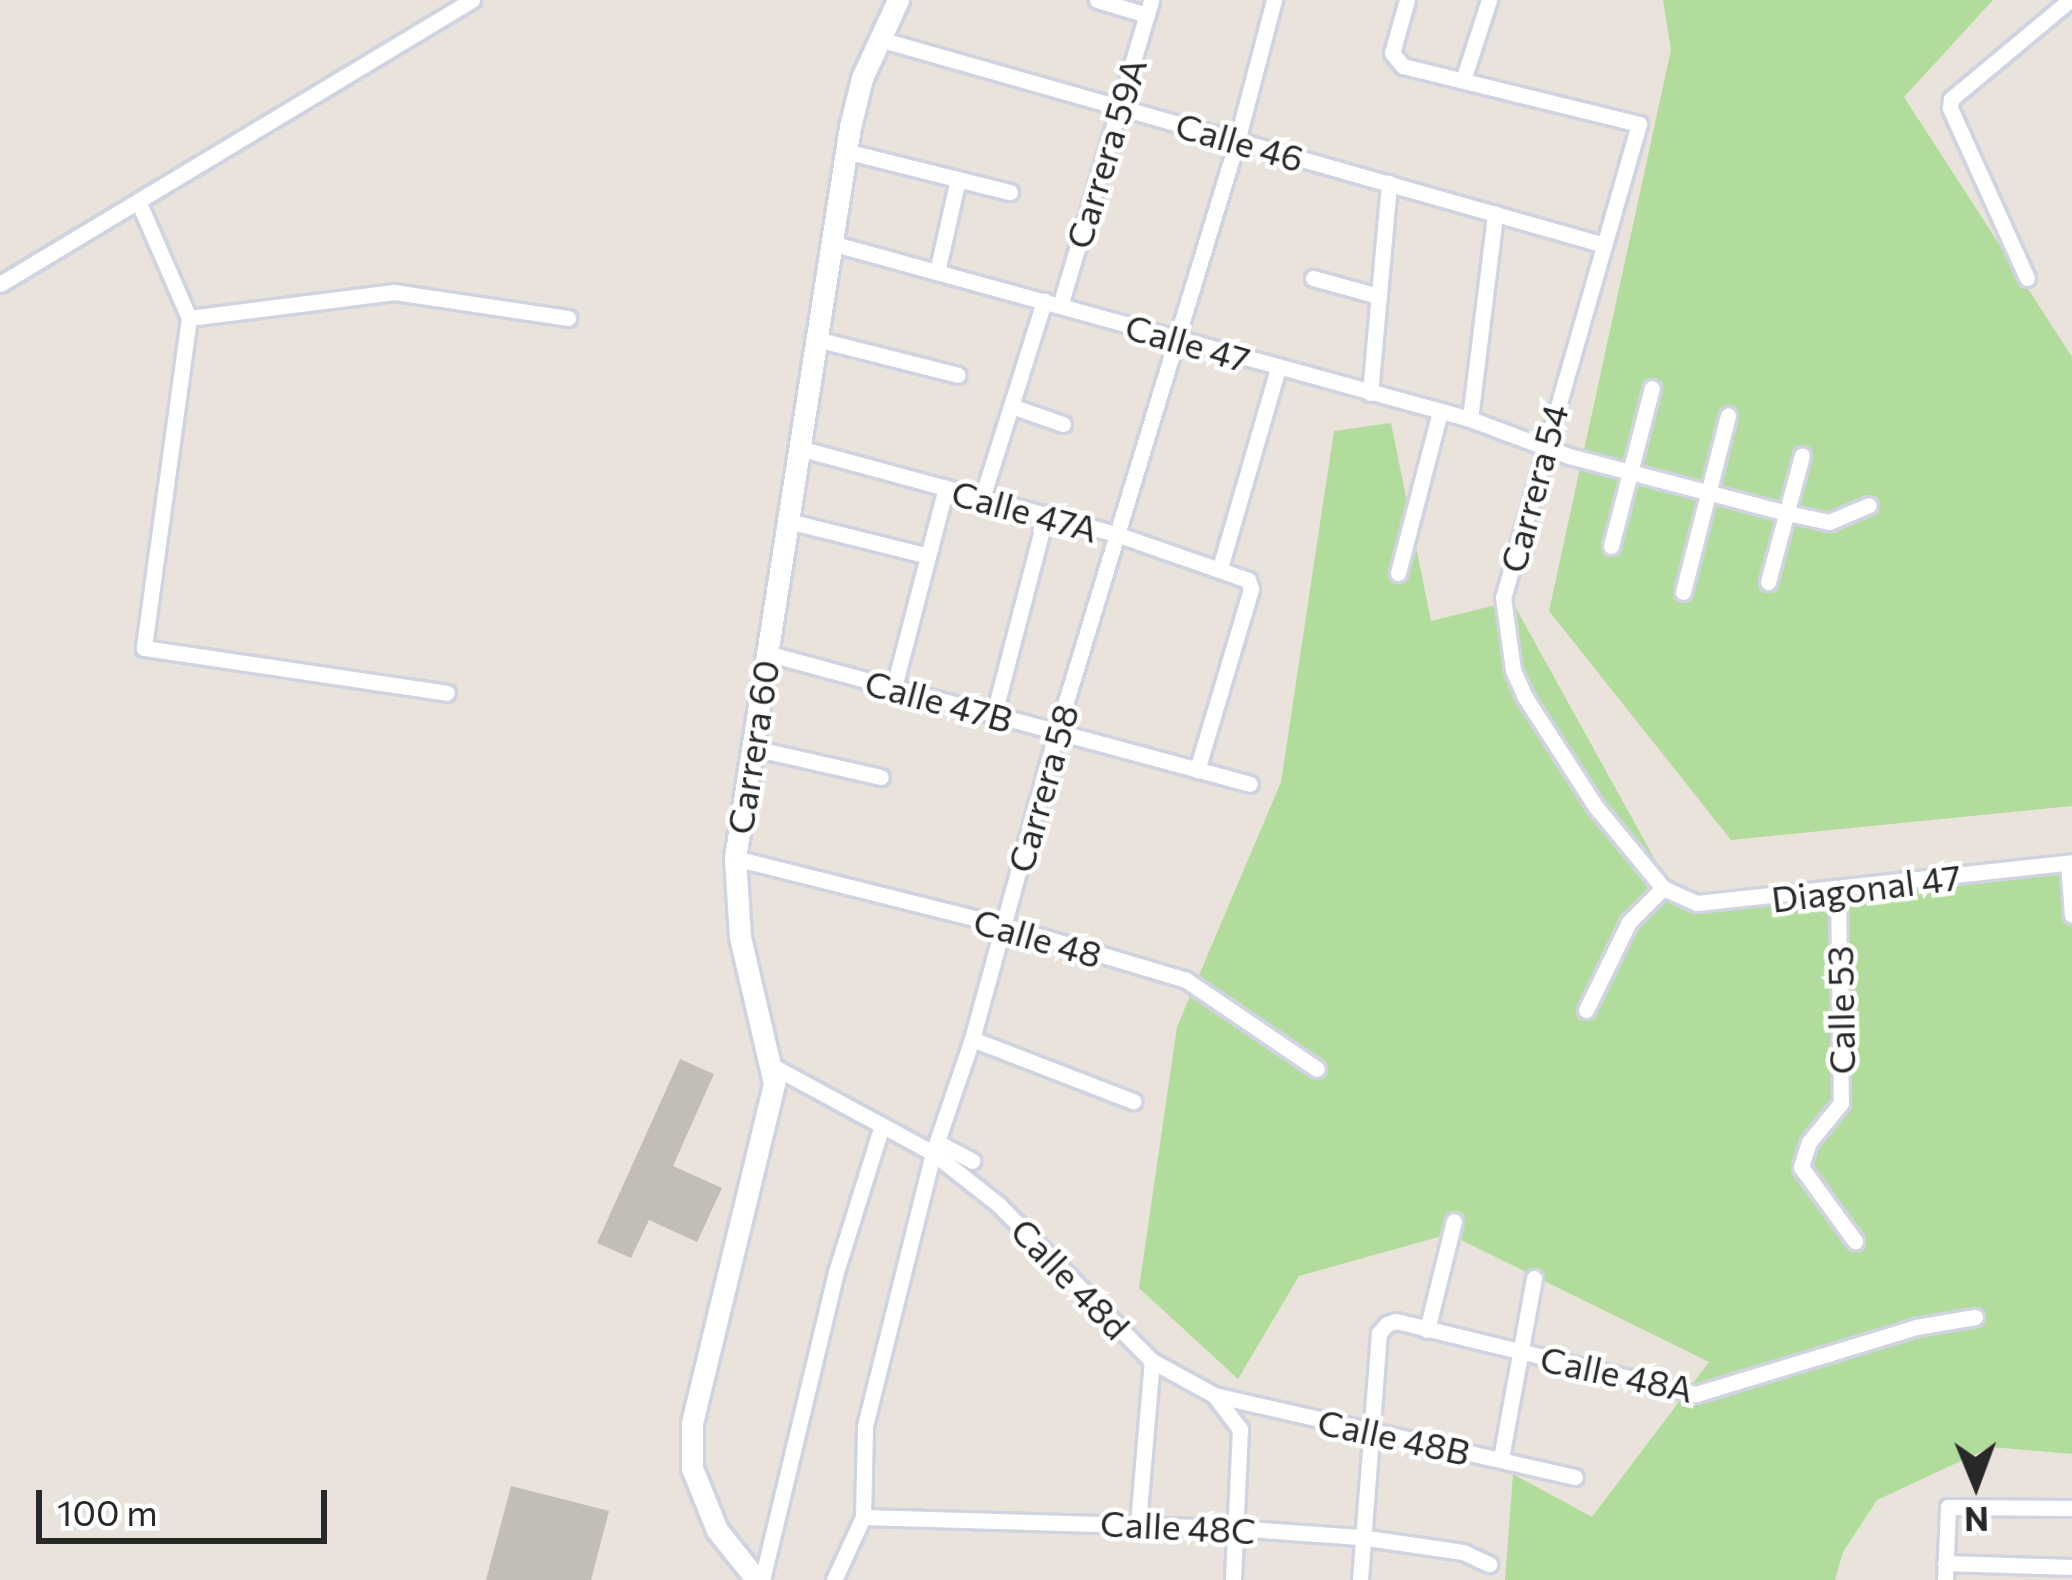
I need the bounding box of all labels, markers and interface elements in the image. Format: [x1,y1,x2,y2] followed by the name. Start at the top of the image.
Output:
[1056,53,1154,253] street label: Carrera 59A
[1171,102,1309,180] street label: Calle 46
[1121,304,1255,380] street label: Calle 47
[1490,399,1576,577] street label: Carrera 54
[947,470,1103,550] street label: Calle 47A
[717,657,787,837] street label: Carrera 60
[861,660,1017,740] street label: Calle 47B
[997,699,1087,877] street label: Carrera 58
[1769,854,1963,920] street label: Diagonal 47
[969,898,1107,976] street label: Calle 48
[1817,945,1863,1075] street label: Calle 53
[1003,1208,1139,1348] street label: Calle 48d
[1537,1336,1697,1410] street label: Calle 48A
[1314,1399,1474,1473] street label: Calle 48B
[1916,1424,2036,1544] north arrow
[42,1466,333,1540] scale bar
[57,1489,158,1533] text: 100 m
[1099,1500,1257,1552] street label: Calle 48C
[1964,1500,1989,1541] text: N

